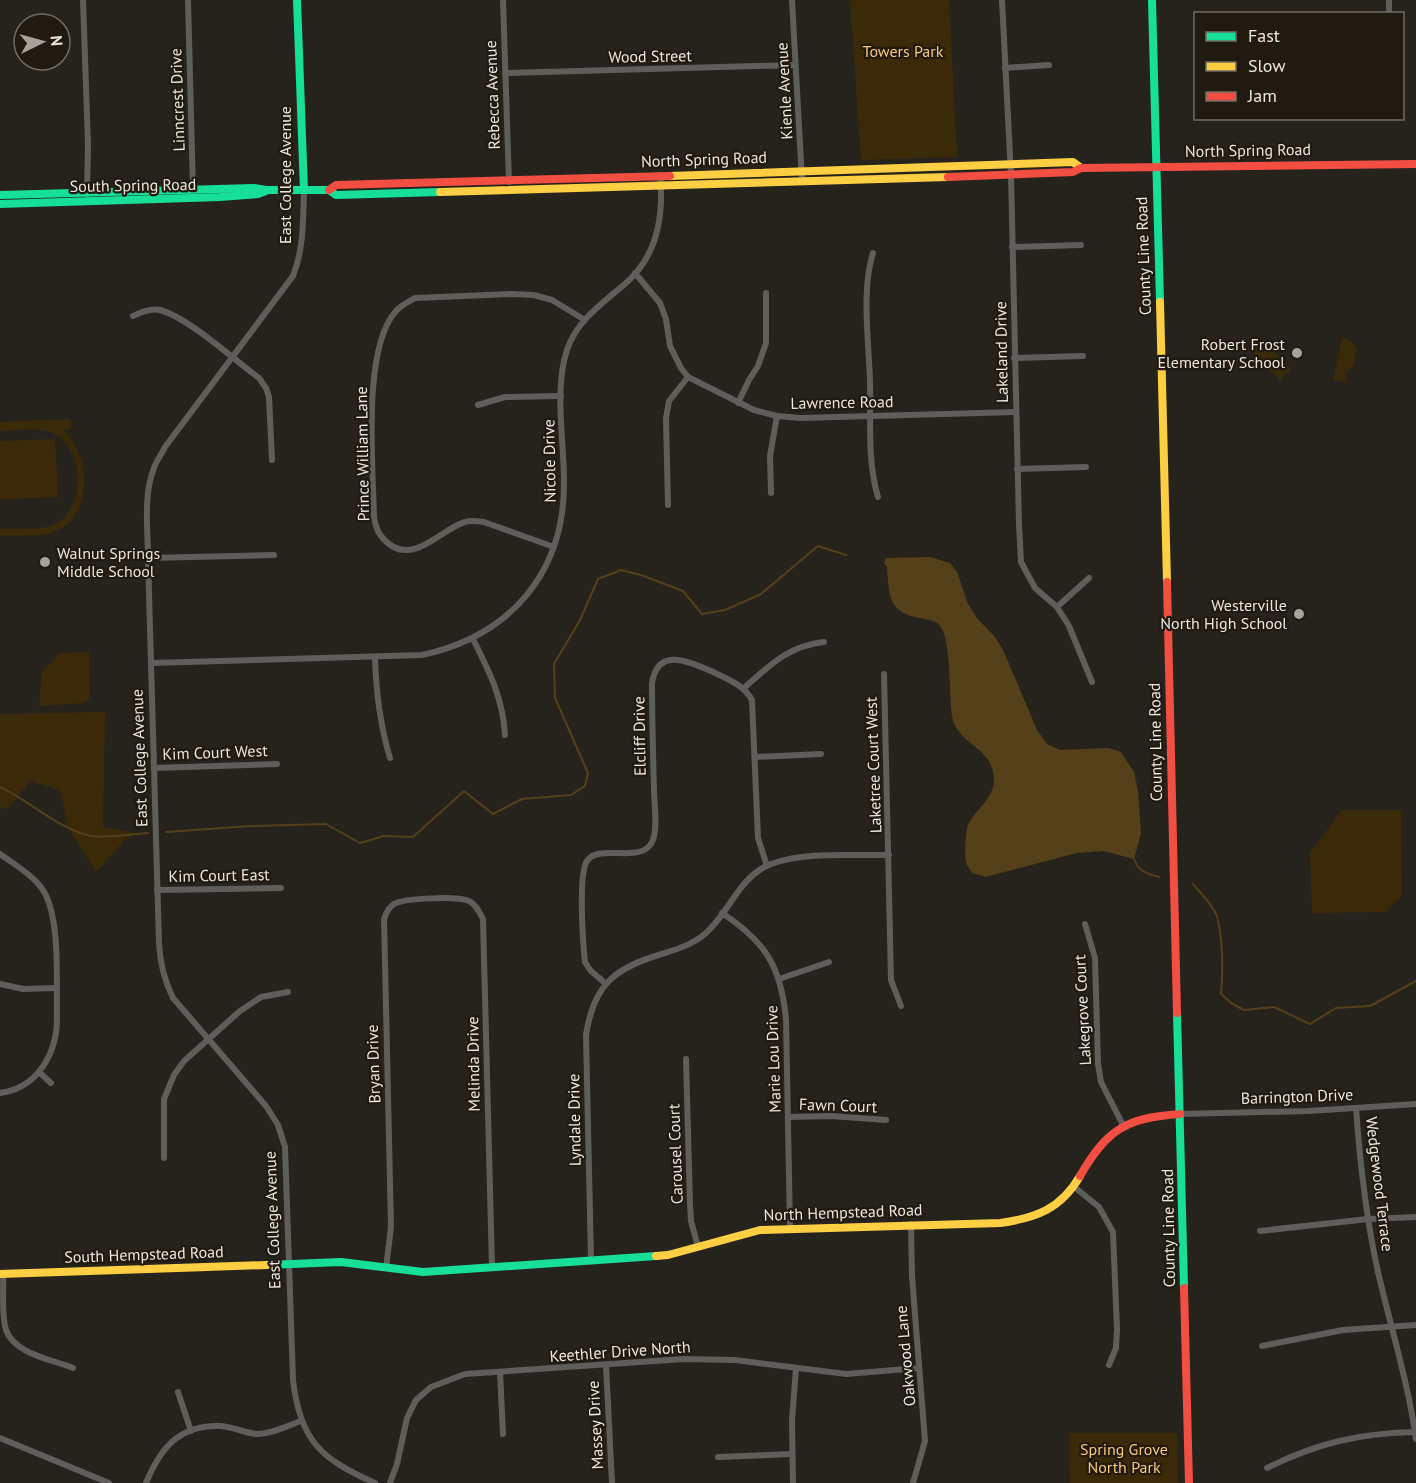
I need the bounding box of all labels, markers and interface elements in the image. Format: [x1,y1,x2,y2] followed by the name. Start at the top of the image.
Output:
[12,12,72,72] north arrow
[1194,12,1404,120] legend
[1248,24,1280,47] text: Fast
[47,35,67,47] text: N
[480,40,504,150] street label: Rebecca Avenue
[863,41,944,61] park label: Towers Park
[771,42,797,140] street label: Kienle Avenue
[608,45,692,67] street label: Wood Street
[165,48,189,152] street label: Linncrest Drive
[1248,54,1286,77] text: Slow
[1247,84,1277,107] text: Jam
[275,106,295,244] street label: East College Avenue
[1185,139,1311,161] street label: North Spring Road
[641,147,767,171] street label: North Spring Road
[70,174,196,196] street label: South Spring Road
[1131,196,1155,316] street label: County Line Road
[990,301,1012,403] street label: Lakeland Drive
[1158,334,1286,372] place label: Robert Frost Elementary School
[1290,346,1304,360] marker: Robert Frost Elementary School
[351,386,373,522] street label: Prince William Lane
[790,391,894,413] street label: Lawrence Road
[538,419,560,503] street label: Nicole Drive
[57,543,160,581] place label: Walnut Springs Middle School
[38,555,52,569] marker: Walnut Springs Middle School
[1160,595,1287,633] place label: Westerville North High School
[1292,607,1306,621] marker: Westerville North High School
[1144,682,1166,802] street label: County Line Road
[127,689,151,827] street label: East College Avenue
[628,696,650,776] street label: Elcliff Drive
[861,696,885,834] street label: Laketree Court West
[162,740,269,764] street label: Kim Court West
[168,864,270,886] street label: Kim Court East
[1069,954,1095,1066] street label: Lakegrove Court
[761,1005,785,1113] street label: Marie Lou Drive
[462,1016,484,1112] street label: Melinda Drive
[362,1024,384,1104] street label: Bryan Drive
[563,1074,585,1166] street label: Lyndale Drive
[1240,1084,1354,1108] street label: Barrington Drive
[799,1094,878,1116] street label: Fawn Court
[663,1103,687,1205] street label: Carousel Court
[1362,1115,1398,1253] street label: Wedgewood Terrace
[260,1151,284,1289] street label: East College Avenue
[1157,1168,1179,1288] street label: County Line Road
[763,1199,923,1225] street label: North Hempstead Road
[64,1241,224,1267] street label: South Hempstead Road
[891,1305,919,1407] street label: Oakwood Lane
[549,1336,691,1366] street label: Keethler Drive North
[583,1380,607,1470] street label: Massey Drive
[1080,1439,1168,1477] park label: Spring Grove North Park

